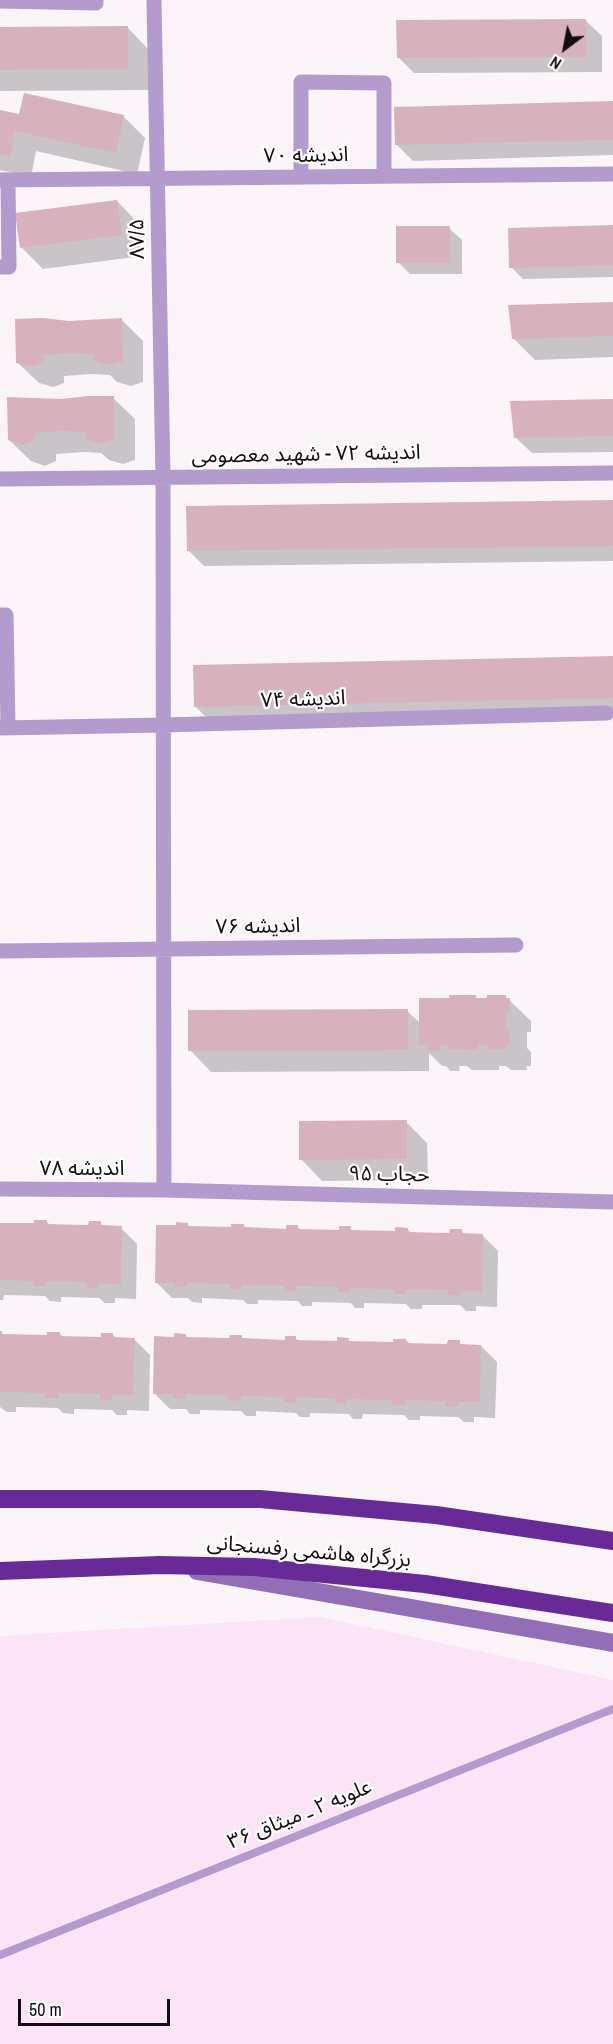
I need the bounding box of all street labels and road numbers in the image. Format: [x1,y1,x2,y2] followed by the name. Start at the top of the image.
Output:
[263,143,349,169] street label: اندیشه ۷۰
[125,218,151,260] street label: ۸۷/۵
[191,440,421,470] street label: اندیشه ۷۲ - شهید معصومی
[260,686,346,714] street label: اندیشه ۷۴
[215,914,301,940] street label: اندیشه ۷۶
[40,1156,124,1182] street label: اندیشه ۷۸
[348,1162,430,1188] street label: حجاب ۹۵
[206,1531,412,1573] street label: بزرگراه هاشمی رفسنجانی
[224,1775,376,1855] street label: علویه ۲ ـ میثاق ۳۶

